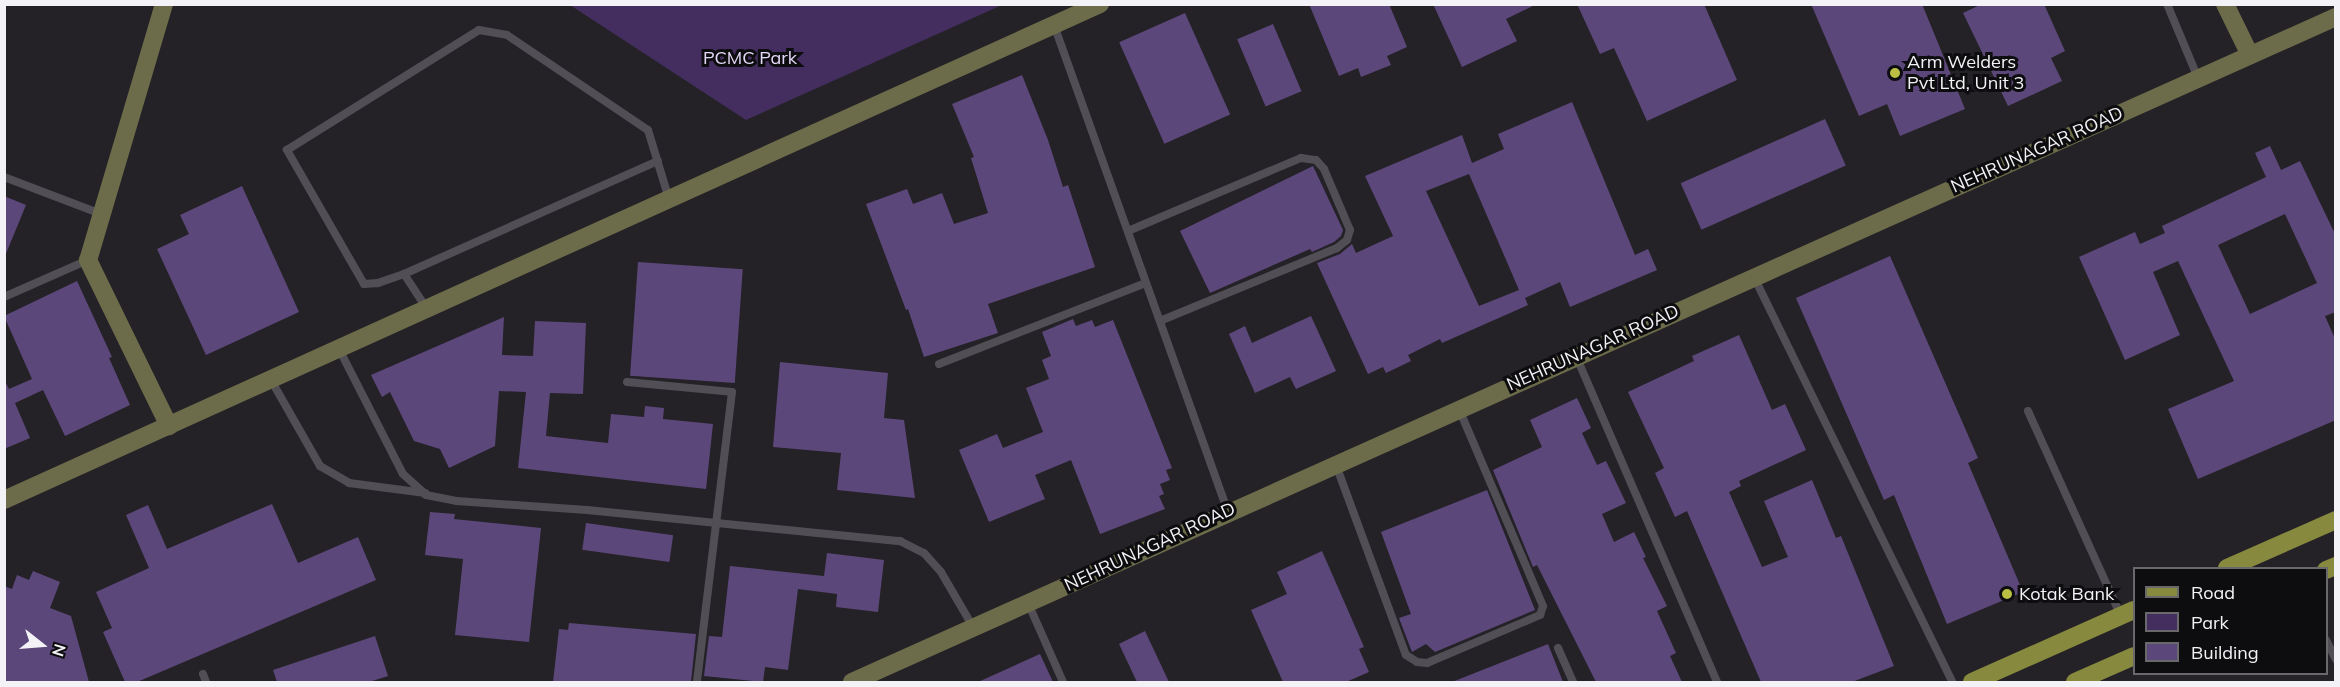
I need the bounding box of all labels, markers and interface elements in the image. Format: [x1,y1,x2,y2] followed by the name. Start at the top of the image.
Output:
[703,47,797,69] park label: PCMC Park
[1907,52,2024,94] place label: Arm Welders Pvt Ltd, Unit 3
[1888,66,1902,80] marker: Arm Welders Pvt Ltd, Unit 3
[1948,102,2126,198] street label: NEHRUNAGAR ROAD
[1504,300,1682,396] street label: NEHRUNAGAR ROAD
[1061,498,1239,596] street label: NEHRUNAGAR ROAD
[2133,567,2328,675] legend
[2191,581,2235,604] text: Road
[2019,583,2114,605] place label: Kotak Bank
[2000,587,2014,601] marker: Kotak Bank
[2191,611,2229,634] text: Park
[12,615,72,675] north arrow
[2191,641,2259,664] text: Building
[48,642,71,659] text: N

